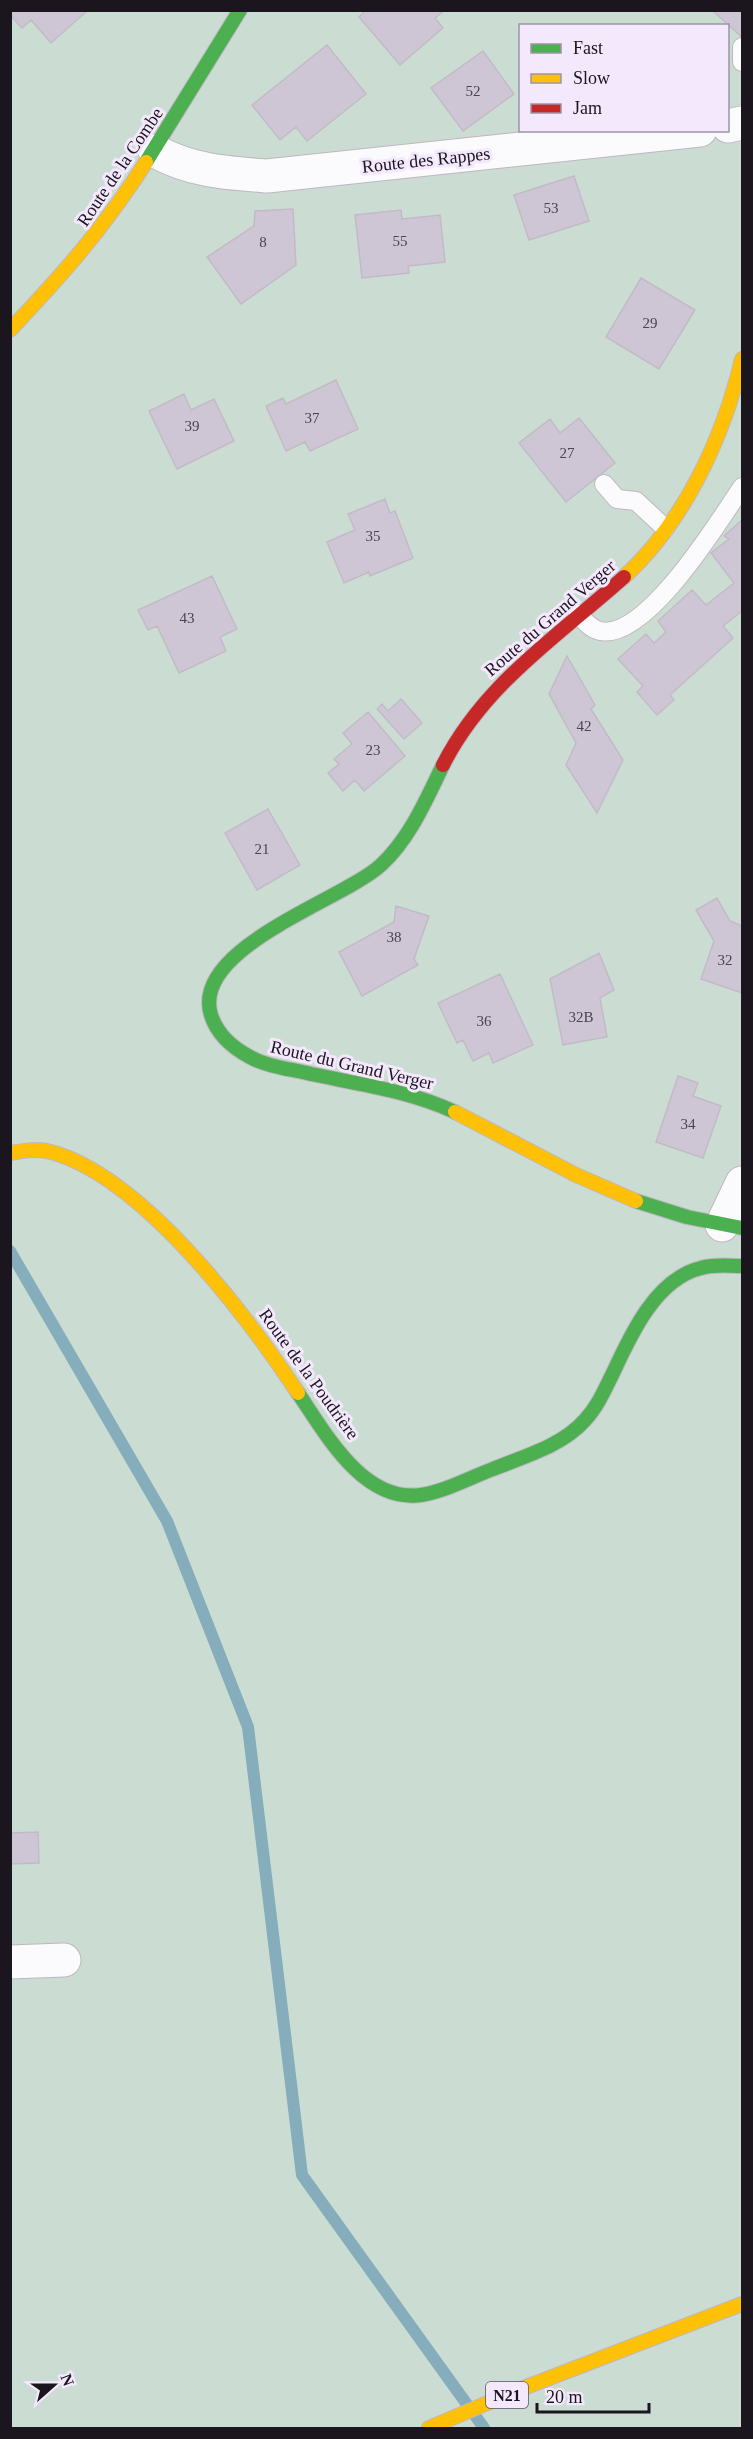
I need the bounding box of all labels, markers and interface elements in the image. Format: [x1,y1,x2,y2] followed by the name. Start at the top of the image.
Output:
[519,24,729,132] legend
[573,38,603,58] text: Fast
[573,68,610,88] text: Slow
[466,83,481,99] house number: 52
[573,98,602,118] text: Jam
[73,104,167,230] street label: Route de la Combe
[361,143,491,177] street label: Route des Rappes
[544,200,559,216] house number: 53
[393,233,408,249] house number: 55
[259,234,267,250] house number: 8
[643,315,658,331] house number: 29
[305,410,320,426] house number: 37
[185,418,200,434] house number: 39
[560,445,575,461] house number: 27
[366,528,381,544] house number: 35
[480,556,620,680] street label: Route du Grand Verger
[180,610,195,626] house number: 43
[577,718,592,734] house number: 42
[366,742,381,758] house number: 23
[255,841,270,857] house number: 21
[387,929,402,945] house number: 38
[718,952,733,968] house number: 32
[568,1009,594,1025] house number: 32B
[477,1013,492,1029] house number: 36
[268,1036,436,1094] street label: Route du Grand Verger
[681,1116,696,1132] house number: 34
[255,1305,363,1443] street label: Route de la Poudrière
[24,2355,84,2415] north arrow
[58,2371,78,2389] text: N
[537,2376,650,2414] scale bar
[486,2382,528,2408] road number: N21
[546,2387,583,2407] text: 20 m

